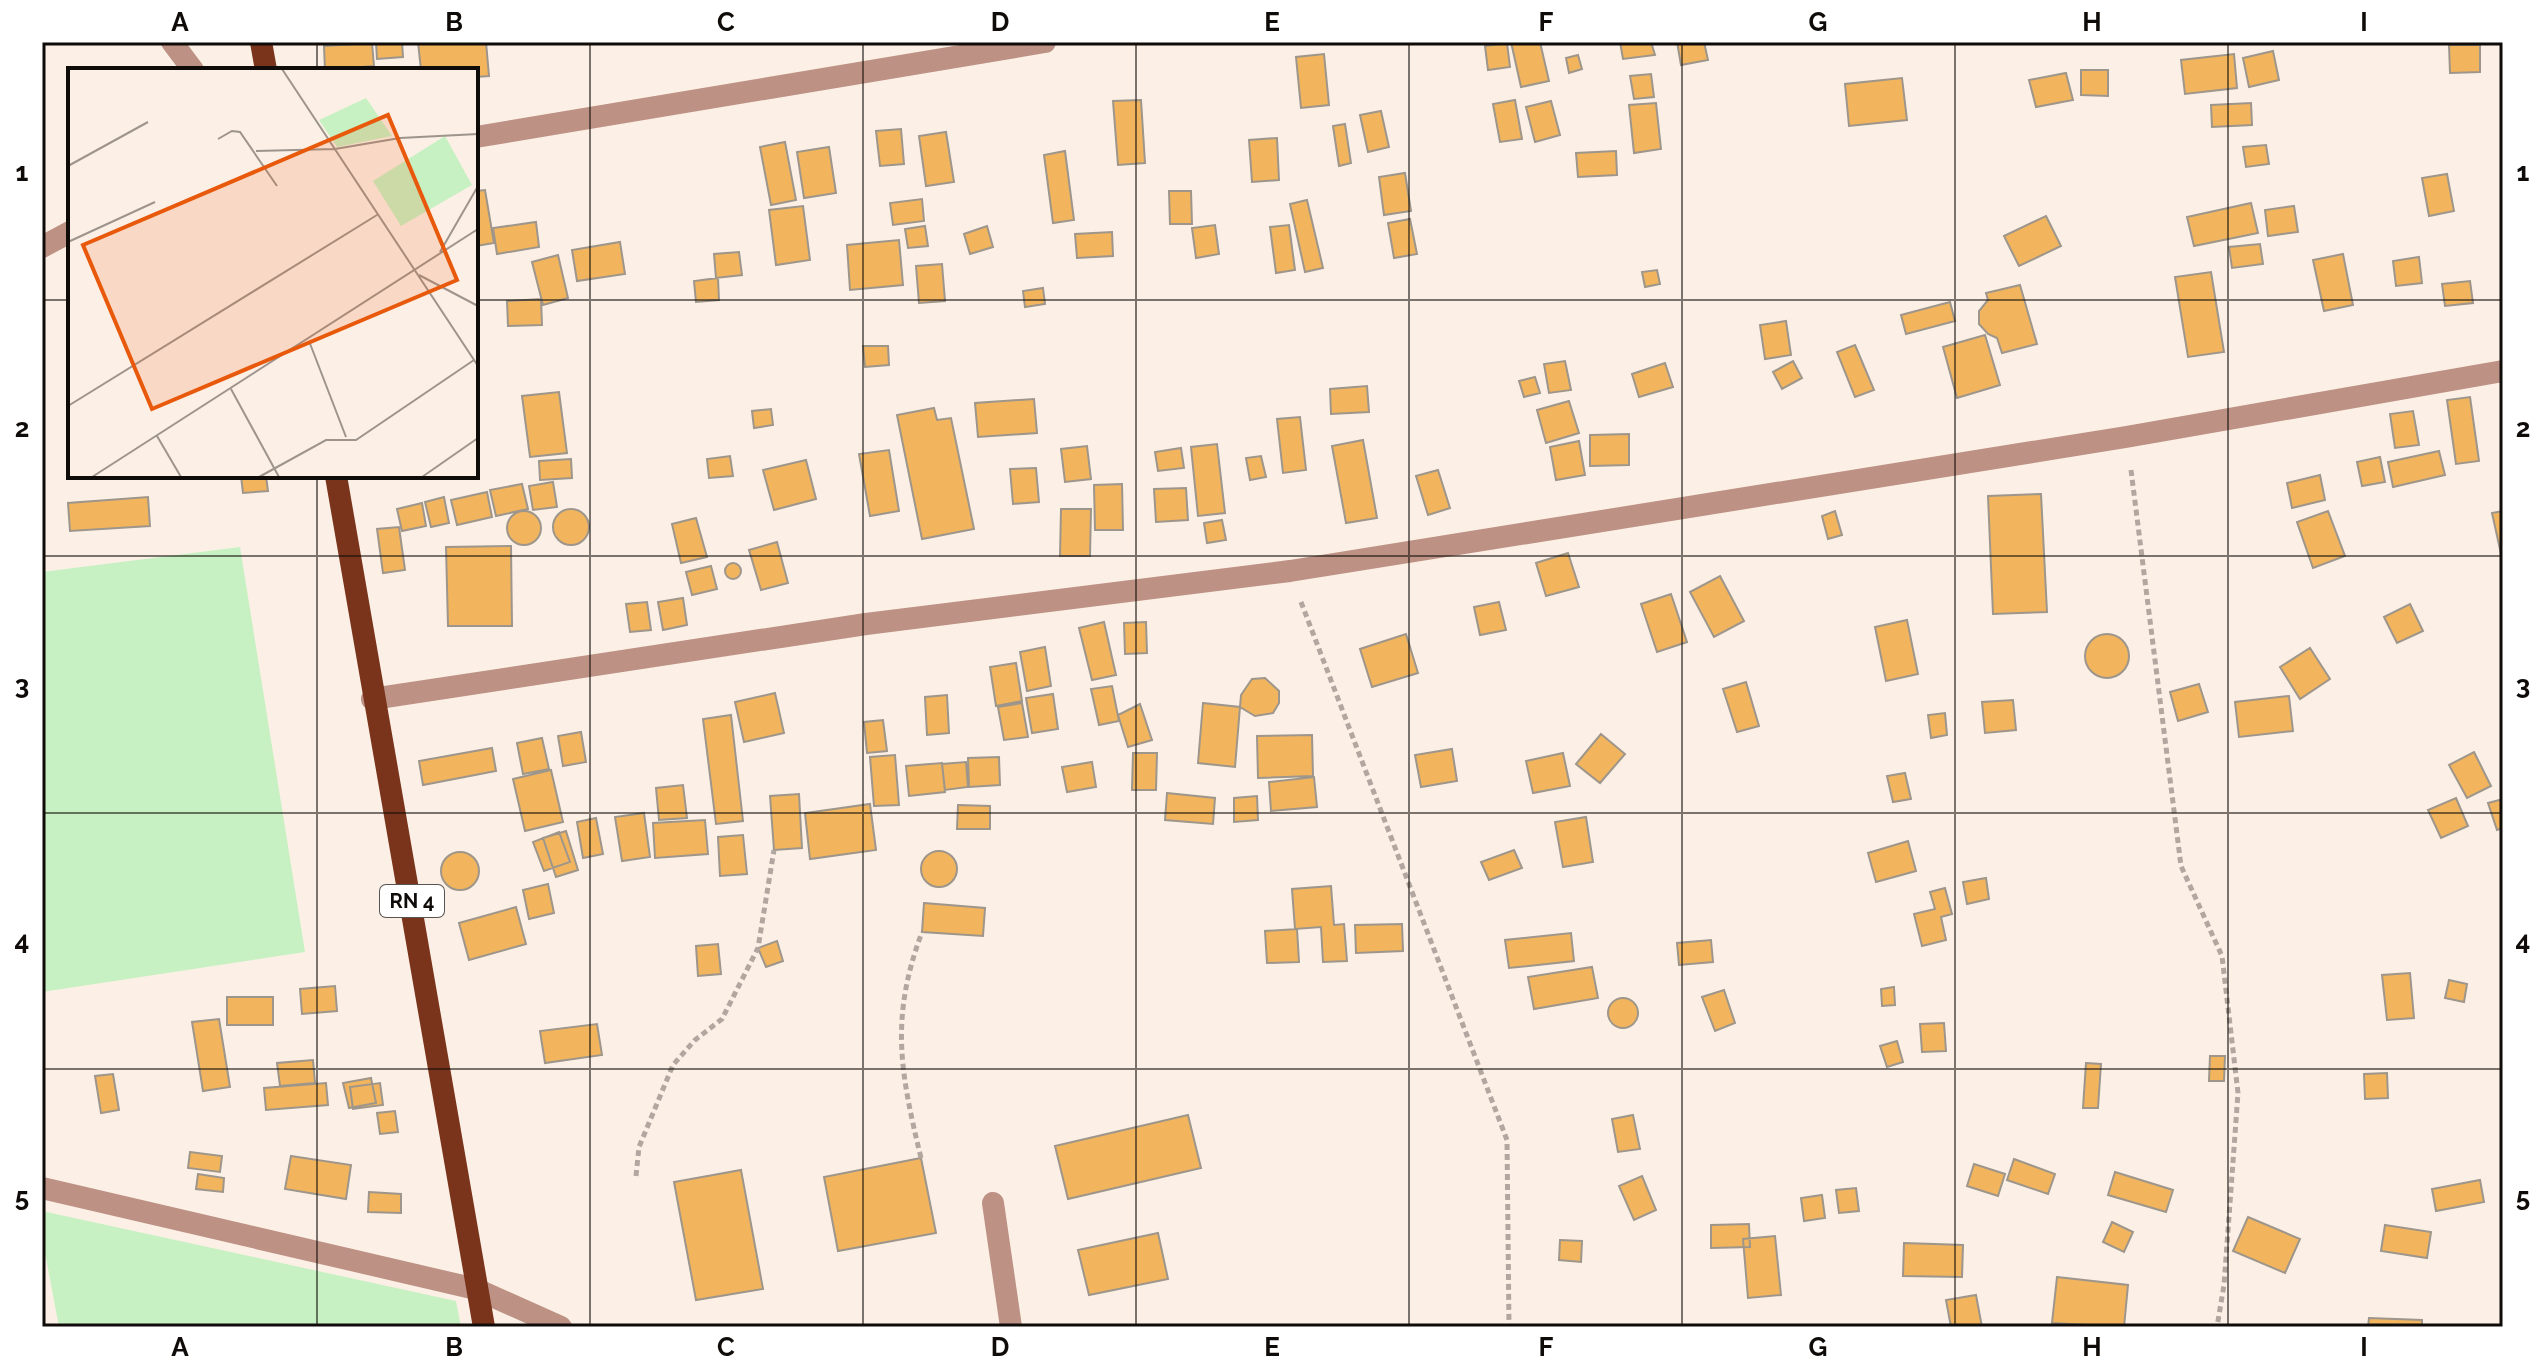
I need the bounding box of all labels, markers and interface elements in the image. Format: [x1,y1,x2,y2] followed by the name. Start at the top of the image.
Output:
[171,7,189,37] text: A
[445,7,463,37] text: B
[717,7,735,37] text: C
[991,7,1009,37] text: D
[1264,7,1280,37] text: E
[1539,7,1554,37] text: F
[1809,7,1827,37] text: G
[2082,7,2102,37] text: H
[2360,7,2368,37] text: I
[68,68,478,478] inset map
[16,157,29,187] text: 1
[2517,157,2530,187] text: 1
[15,413,29,443] text: 2
[2516,413,2530,443] text: 2
[15,670,29,700] text: 3
[2516,670,2530,700] text: 3
[380,885,444,917] road number: RN 4
[15,926,29,956] text: 4
[2516,926,2530,956] text: 4
[15,1182,29,1212] text: 5
[2516,1182,2530,1212] text: 5
[171,1332,189,1362] text: A
[445,1332,463,1362] text: B
[717,1332,735,1362] text: C
[991,1332,1009,1362] text: D
[1264,1332,1280,1362] text: E
[1539,1332,1554,1362] text: F
[1809,1332,1827,1362] text: G
[2082,1332,2102,1362] text: H
[2360,1332,2368,1362] text: I

